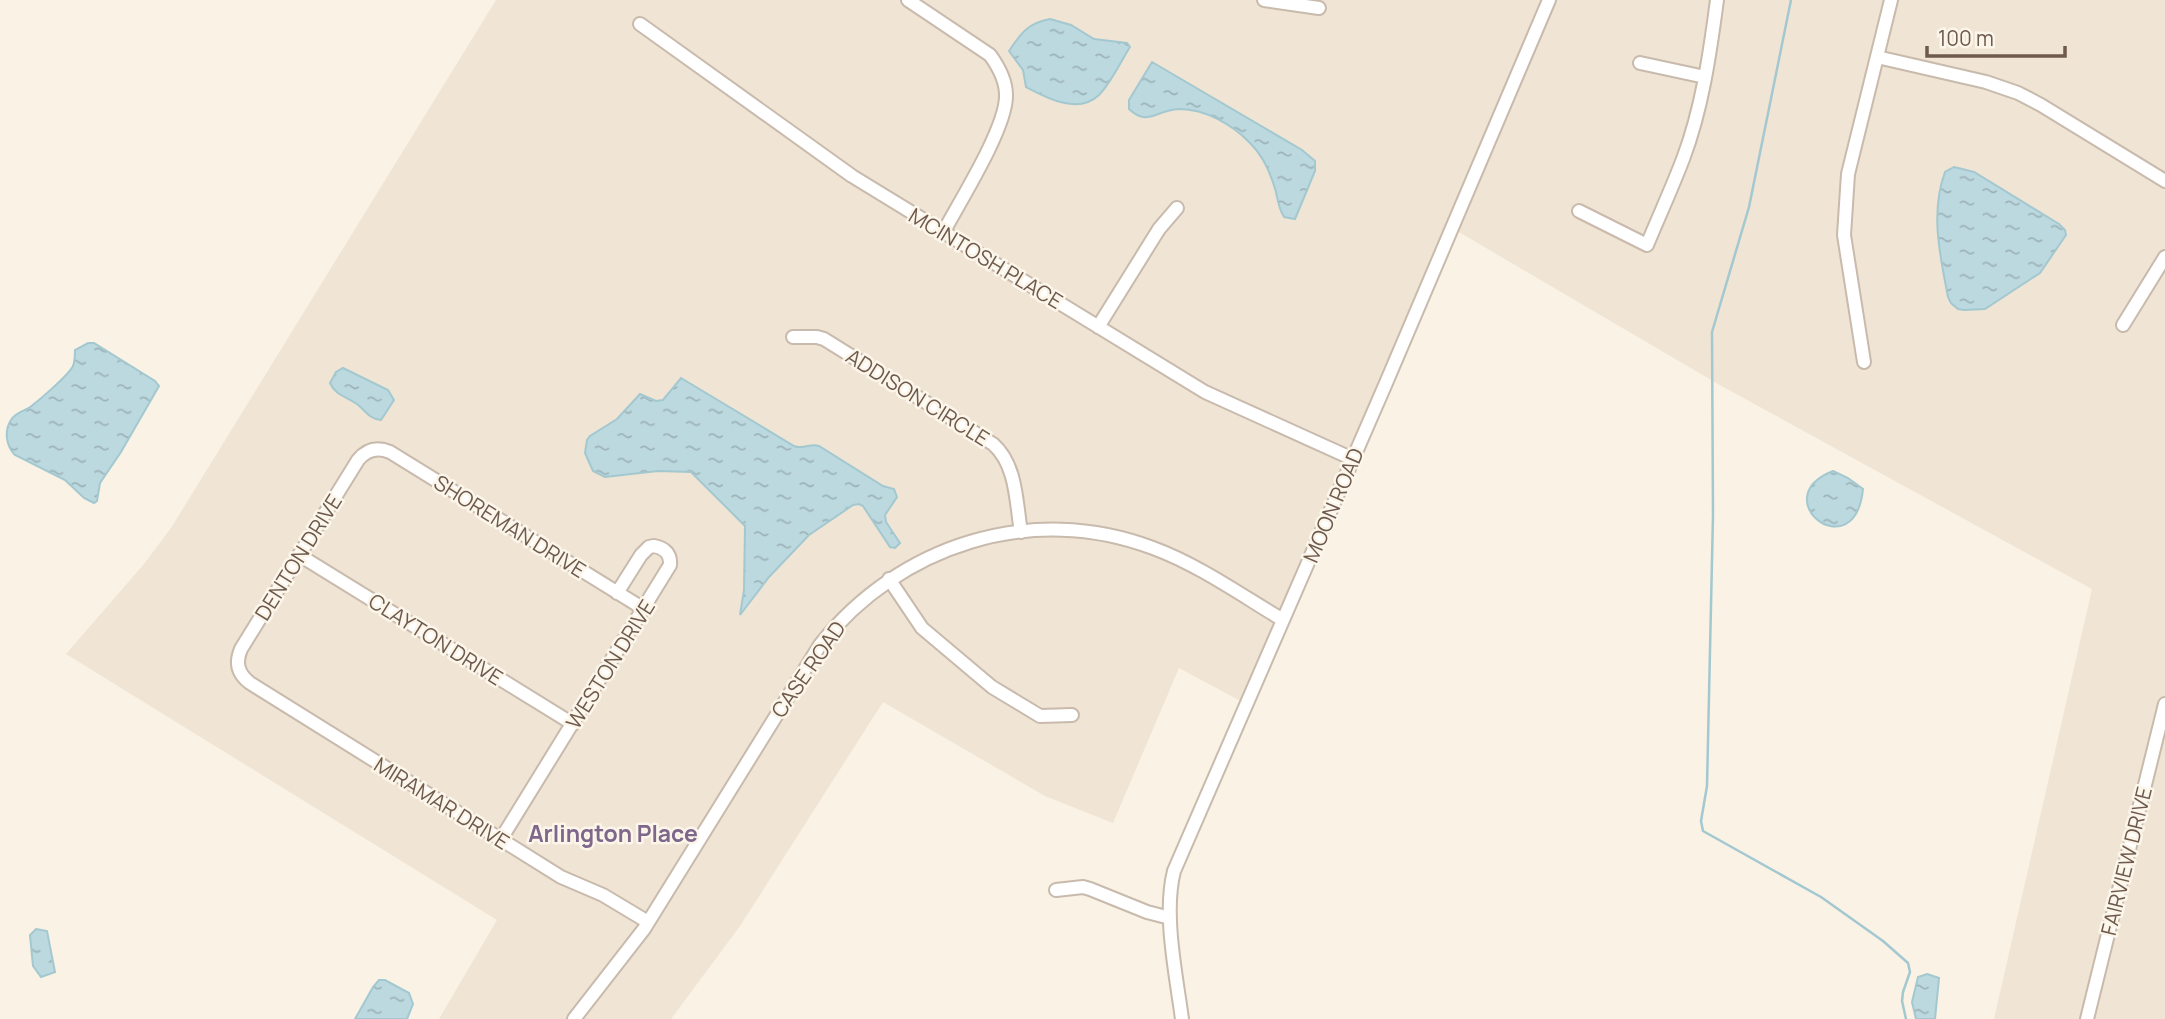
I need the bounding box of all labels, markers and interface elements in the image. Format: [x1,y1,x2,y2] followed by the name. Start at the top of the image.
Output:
[1927,14,2065,58] scale bar
[1938,24,1994,52] text: 100 m
[904,201,1068,315] street label: MCINTOSH PLACE
[841,342,995,452] street label: ADDISON CIRCLE
[1296,443,1370,567] street label: MOON ROAD
[429,468,591,584] street label: SHOREMAN DRIVE
[248,489,348,625] street label: DENTON DRIVE
[364,587,508,691] street label: CLAYTON DRIVE
[559,594,661,734] street label: WESTON DRIVE
[764,615,852,723] street label: CASE ROAD
[369,750,515,856] street label: MIRAMAR DRIVE
[2094,784,2158,938] street label: FAIRVIEW DRIVE
[528,817,698,849] district label: Arlington Place

